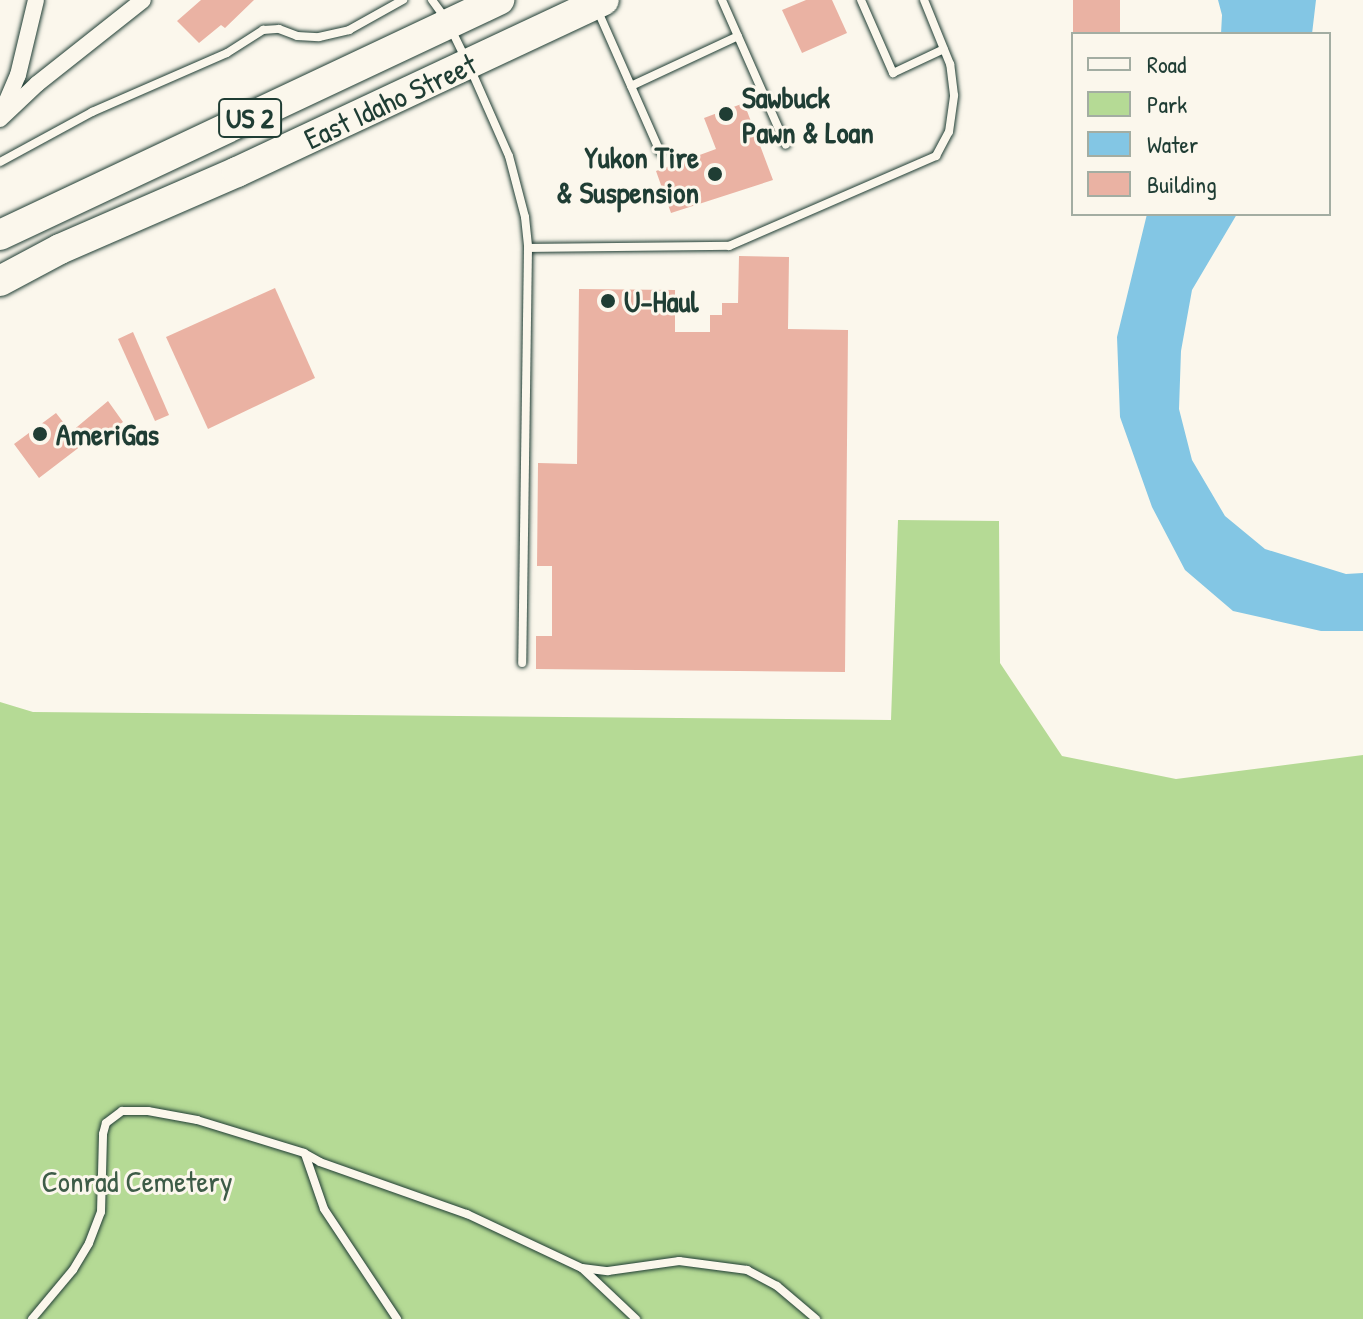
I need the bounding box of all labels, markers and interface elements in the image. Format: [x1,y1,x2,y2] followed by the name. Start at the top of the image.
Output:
[1071,32,1331,216] legend
[298,45,482,157] street label: East Idaho Street
[1147,48,1186,80] text: Road
[742,79,874,150] place label: Sawbuck Pawn & Loan
[1147,88,1187,120] text: Park
[218,94,282,142] road number: US 2
[717,105,735,123] marker: Sawbuck Pawn & Loan
[1147,128,1198,160] text: Water
[557,139,699,210] place label: Yukon Tire & Suspension
[706,165,724,183] marker: Yukon Tire & Suspension
[1147,168,1217,200] text: Building
[624,283,698,319] place label: U-Haul
[599,292,617,310] marker: U-Haul
[56,416,159,452] place label: AmeriGas
[31,425,49,443] marker: AmeriGas
[41,1163,233,1199] park label: Conrad Cemetery

